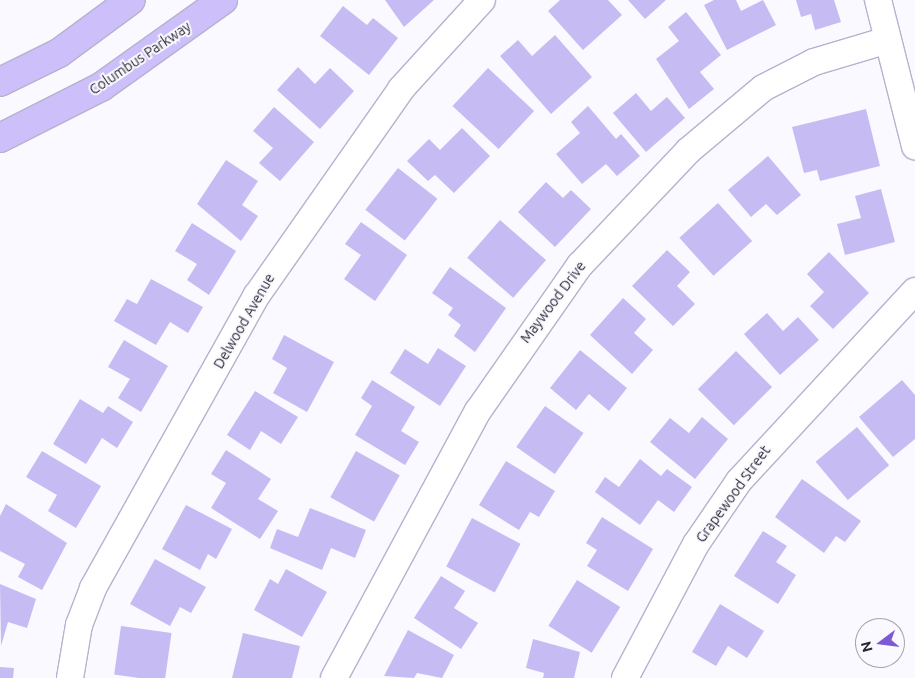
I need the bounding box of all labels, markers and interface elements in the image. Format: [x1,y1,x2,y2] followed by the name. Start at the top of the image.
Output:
[86,18,194,98] street label: Columbus Parkway
[517,258,589,346] street label: Maywood Drive
[210,270,278,372] street label: Delwood Avenue
[692,442,774,546] street label: Grapewood Street
[855,618,905,668] north arrow
[857,640,876,654] text: N

